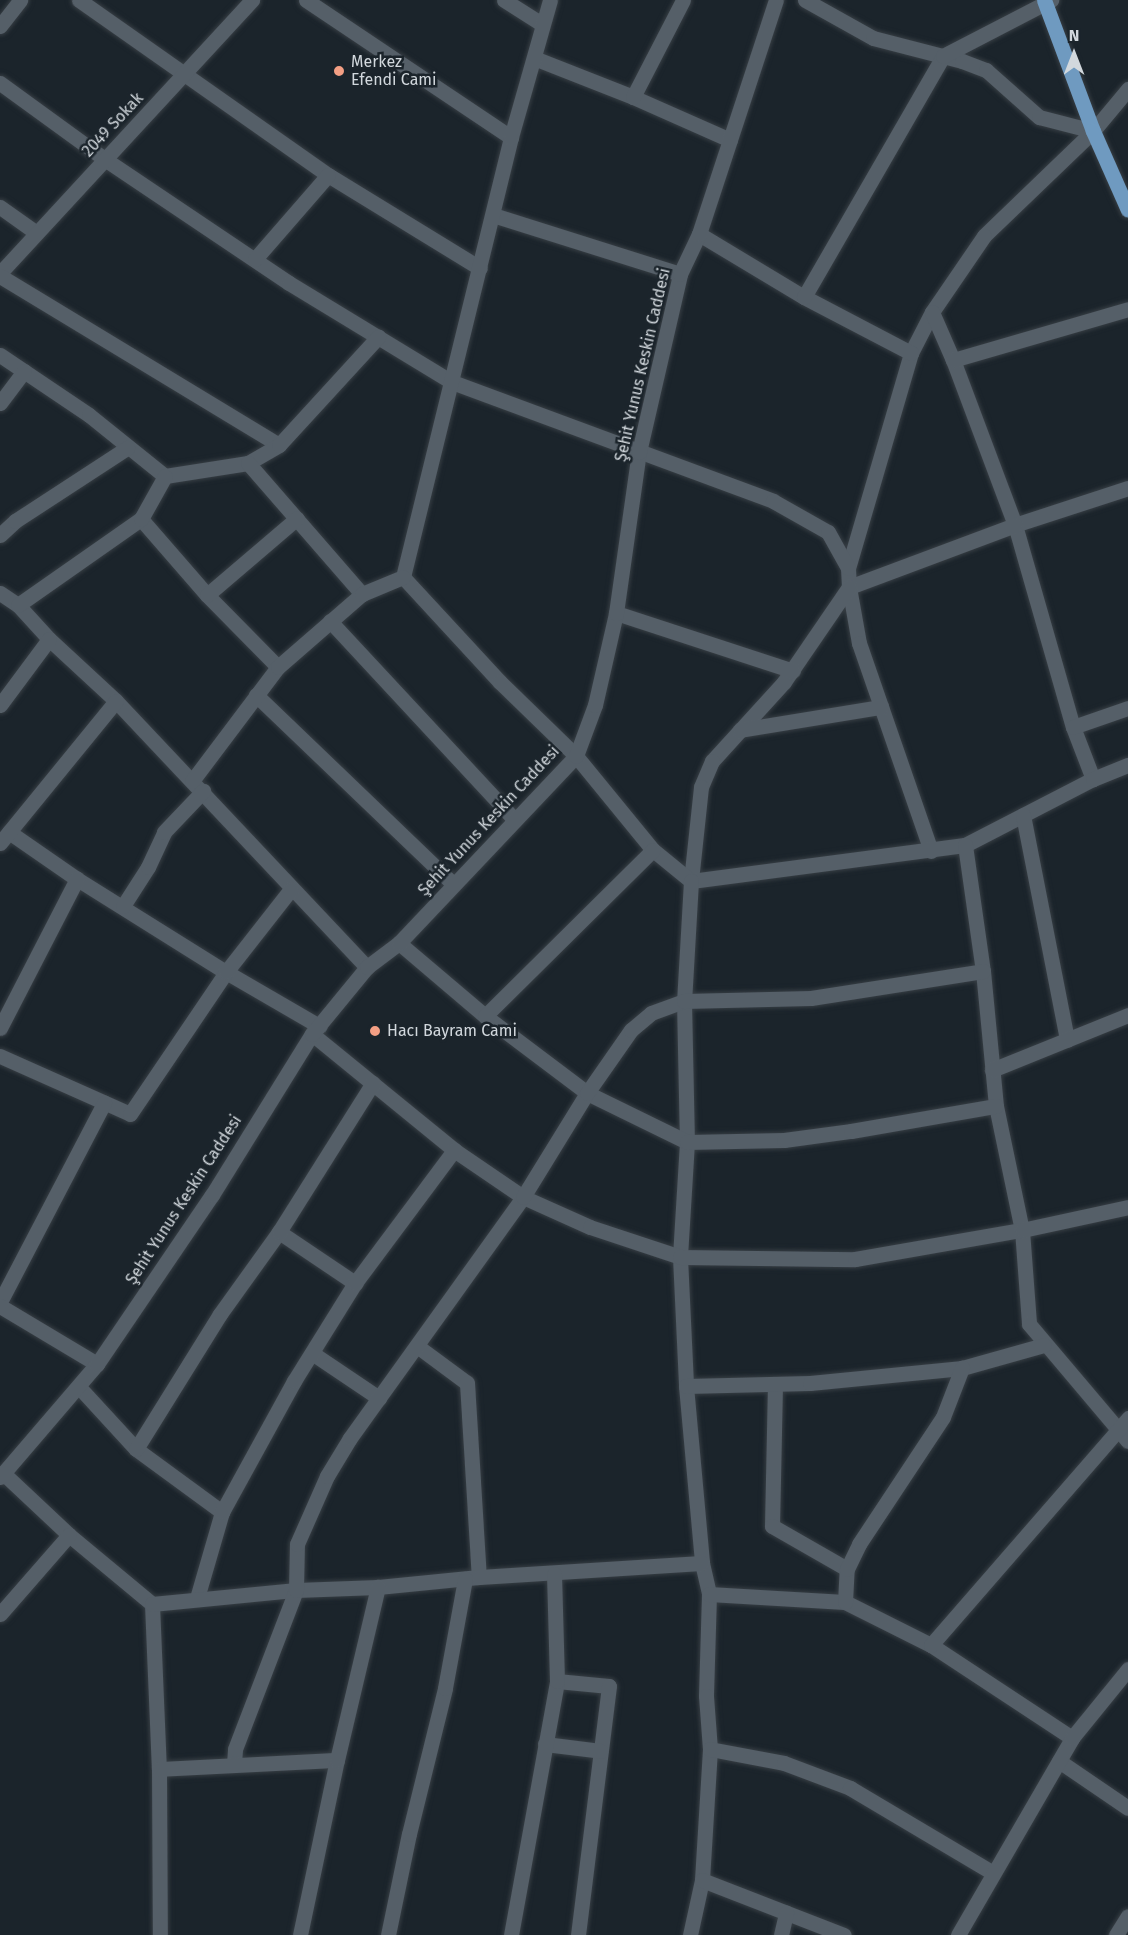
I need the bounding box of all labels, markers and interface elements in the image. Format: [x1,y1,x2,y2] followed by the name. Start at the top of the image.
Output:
[1044,24,1104,84] north arrow
[1069,26,1079,45] text: N
[351,52,437,90] place label: Merkez Efendi Cami
[332,64,346,78] marker: Merkez Efendi Cami
[78,89,148,161] street label: 2049 Sokak
[611,266,675,464] street label: Şehit Yunus Keskin Caddesi
[414,742,564,900] street label: Şehit Yunus Keskin Caddesi
[387,1021,517,1041] place label: Hacı Bayram Cami
[368,1024,382,1038] marker: Hacı Bayram Cami
[122,1112,246,1288] street label: Şehit Yunus Keskin Caddesi

